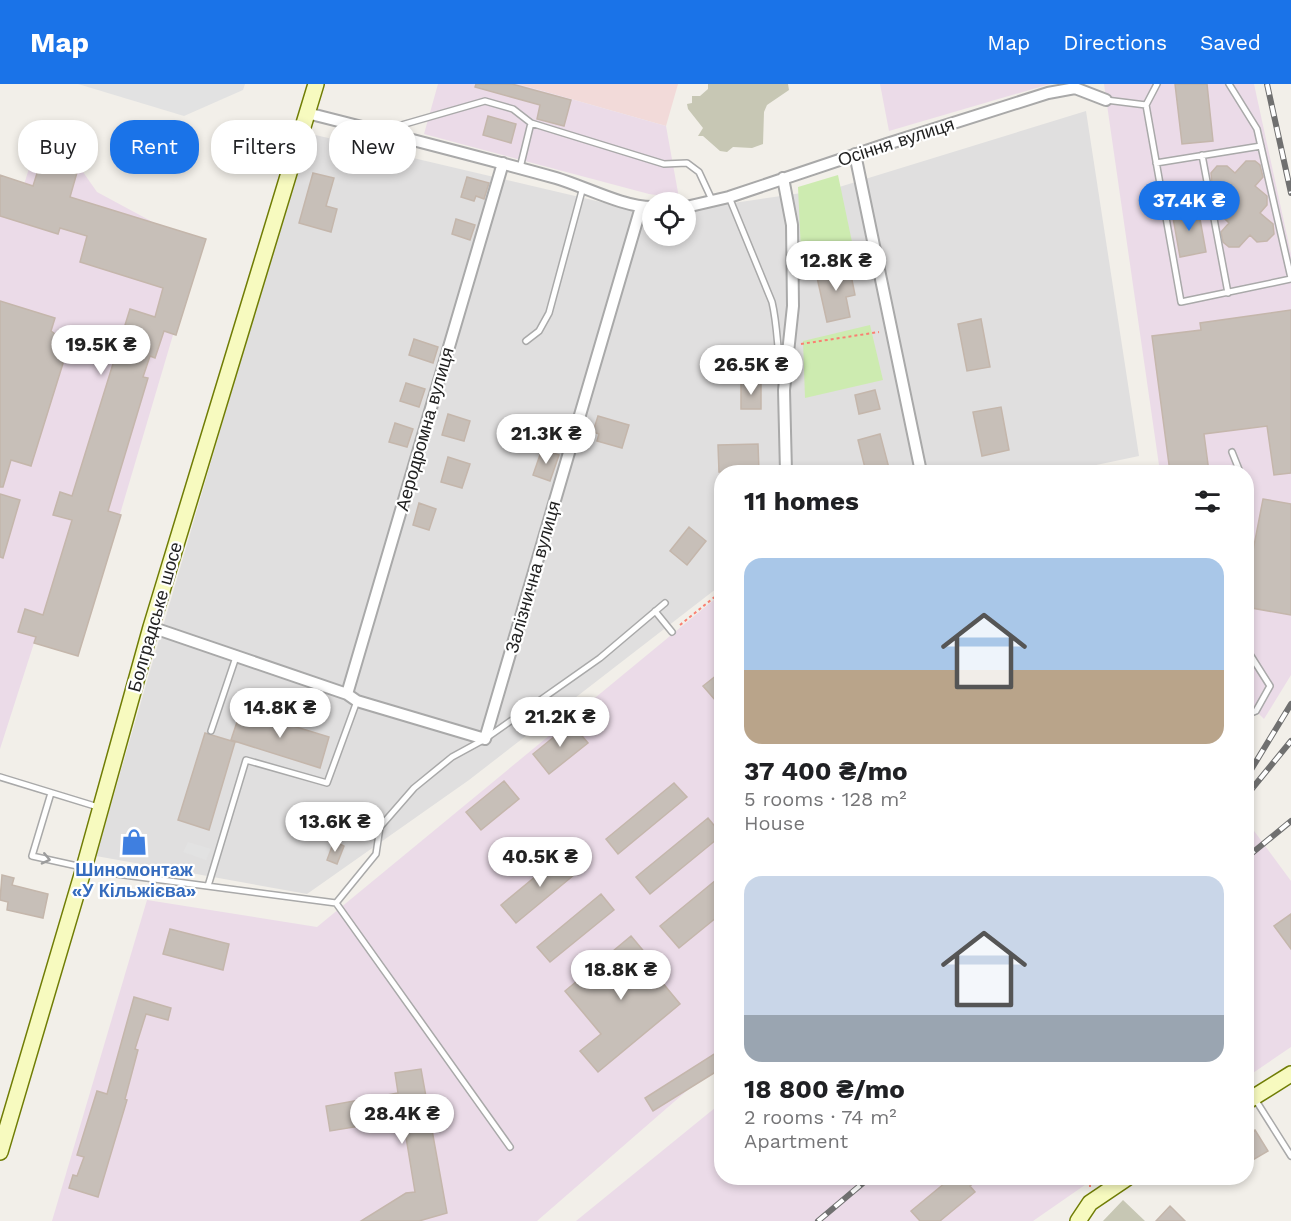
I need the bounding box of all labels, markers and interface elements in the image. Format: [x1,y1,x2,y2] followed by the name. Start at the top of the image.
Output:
[30,26,89,59] text: Map
[987,30,1030,55] text: Map
[1063,30,1167,55] text: Directions
[1200,30,1261,55] text: Saved
[835,113,957,170] street label: Осіння вулиця
[18,120,98,174] chip: Buy
[110,120,199,174] chip: Rent
[211,120,317,174] chip: Filters
[329,120,416,174] chip: New
[1134,181,1244,232] pin: 37.4K ₴
[1153,188,1225,212] text: 37.4K ₴
[642,192,696,246] map controls
[642,192,696,246] button: locate
[781,241,891,292] pin: 12.8K ₴
[800,248,872,272] text: 12.8K ₴
[46,325,156,376] pin: 19.5K ₴
[65,332,137,356] text: 19.5K ₴
[391,345,458,513] street label: Аеродромна вулиця
[696,345,806,396] pin: 26.5K ₴
[714,352,788,376] text: 26.5K ₴
[491,414,601,465] pin: 21.3K ₴
[510,421,582,445] text: 21.3K ₴
[1191,485,1224,518] icon: filters
[744,486,859,516] text: 11 homes
[501,498,564,655] street label: Залізнична вулиця
[123,539,186,694] street label: Болградське шосе
[930,597,1038,705] icon: home
[225,688,335,739] pin: 14.8K ₴
[244,695,316,719] text: 14.8K ₴
[505,697,615,748] pin: 21.2K ₴
[524,704,596,728] text: 21.2K ₴
[744,756,908,786] text: 37 400 ₴/mo
[744,787,907,811] text: 5 rooms · 128 m²
[280,802,390,853] pin: 13.6K ₴
[299,809,371,833] text: 13.6K ₴
[744,811,805,835] text: House
[119,827,149,857] shop icon: Шиномонтаж «У Кільжієва»
[485,837,595,888] pin: 40.5K ₴
[502,844,578,868] text: 40.5K ₴
[40,852,50,865] one-way arrow
[72,859,196,901] place label: Шиномонтаж «У Кільжієва»
[930,915,1038,1023] icon: home
[566,950,676,1001] pin: 18.8K ₴
[585,957,657,981] text: 18.8K ₴
[744,1074,905,1104] text: 18 800 ₴/mo
[347,1094,457,1145] pin: 28.4K ₴
[364,1101,440,1125] text: 28.4K ₴
[744,1105,897,1129] text: 2 rooms · 74 m²
[744,1129,848,1153] text: Apartment

